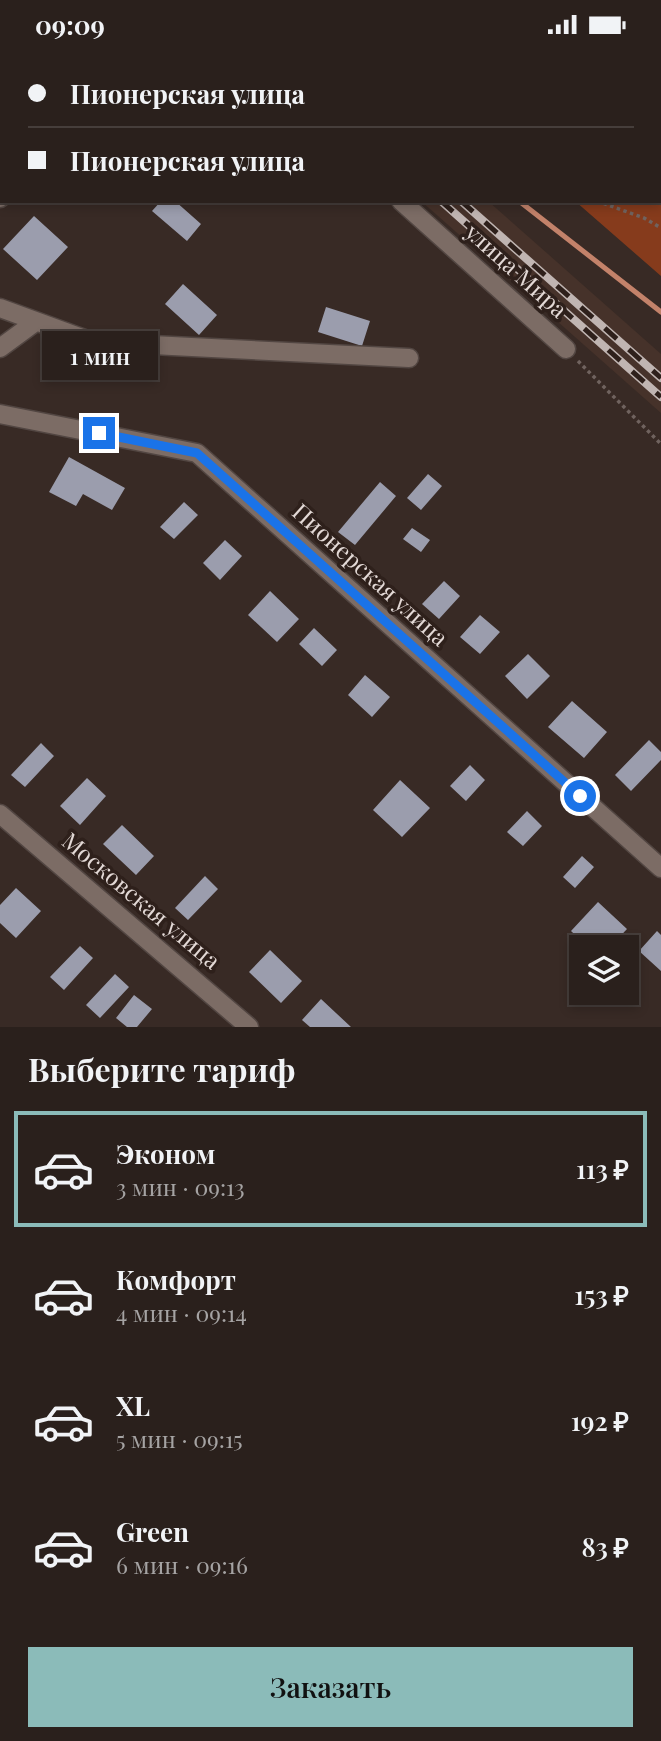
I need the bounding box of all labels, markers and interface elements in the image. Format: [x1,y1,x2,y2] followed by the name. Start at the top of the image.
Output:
[35,7,105,42] text: 09:09
[70,76,305,111] text: Пионерская улица
[70,143,305,178] text: Пионерская улица
[459,215,575,324] street label: улица Мира
[41,331,157,381] callout: 1 мин
[70,340,130,371] text: 1 мин
[83,417,115,449] route end
[287,496,456,652] street label: Пионерская улица
[564,780,596,812] route start
[56,825,228,975] street label: Московская улица
[569,935,639,1005] map controls
[569,935,639,1005] button: layers
[28,1047,295,1090] text: Выберите тариф
[116,1136,215,1171] text: Эконом
[32,1138,95,1201] icon: car
[576,1151,629,1186] text: 113 ₽
[116,1171,245,1202] text: 3 мин · 09:13
[116,1262,236,1297] text: Комфорт
[32,1264,95,1327] icon: car
[574,1277,629,1312] text: 153 ₽
[116,1297,247,1328] text: 4 мин · 09:14
[116,1388,150,1423] text: XL
[32,1390,95,1453] icon: car
[571,1403,629,1438] text: 192 ₽
[116,1423,243,1454] text: 5 мин · 09:15
[116,1514,189,1549] text: Green
[32,1516,95,1579] icon: car
[581,1529,629,1564] text: 83 ₽
[116,1549,248,1580] text: 6 мин · 09:16
[28,1647,633,1727] button: Заказать

